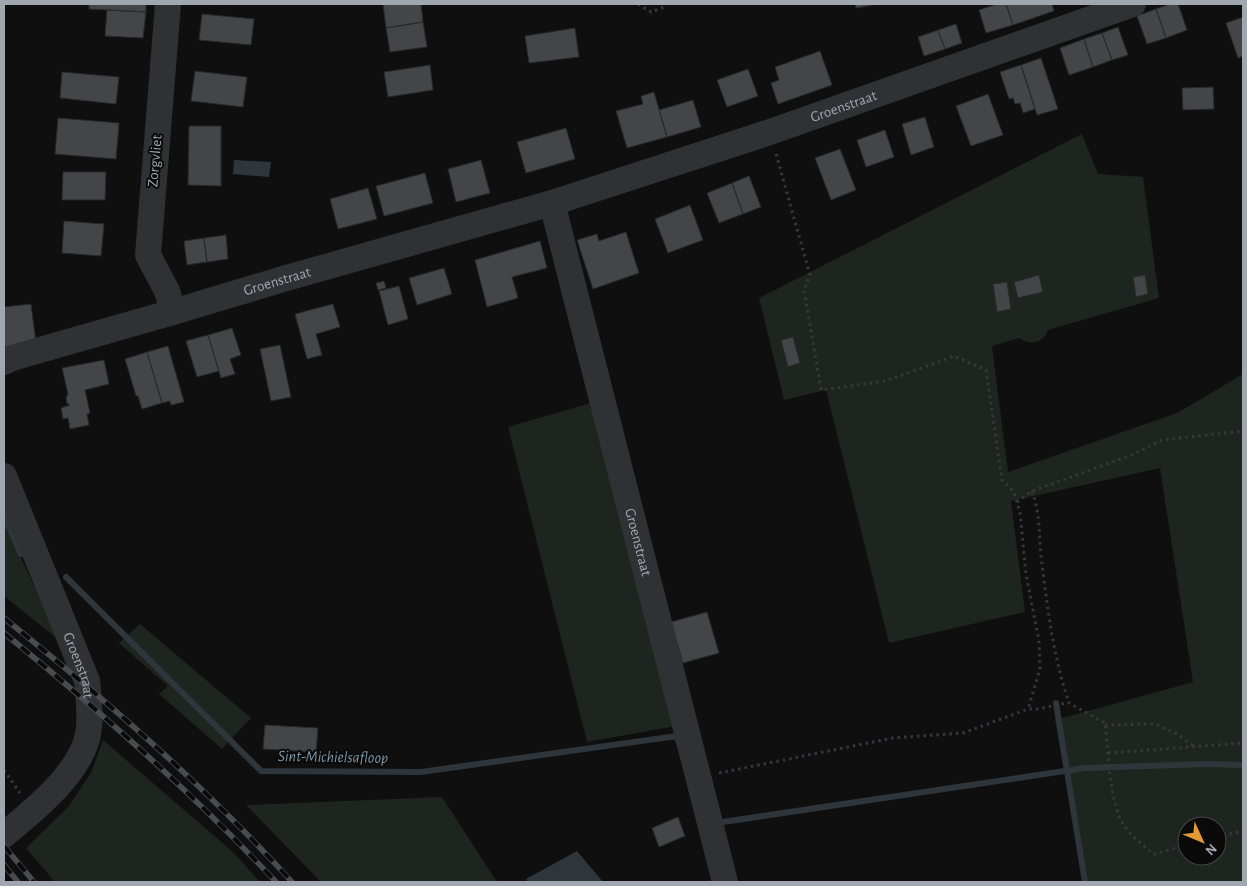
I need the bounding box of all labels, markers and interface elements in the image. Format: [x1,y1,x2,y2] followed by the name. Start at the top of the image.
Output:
[808,87,879,125] street label: Groenstraat
[145,134,165,188] street label: Zorgvliet
[242,264,313,298] street label: Groenstraat
[623,507,654,578] street label: Groenstraat
[61,630,96,699] street label: Groenstraat
[278,748,388,767] water label: Sint-Michielsafloop
[1177,816,1227,866] north arrow
[1202,841,1219,858] text: N

